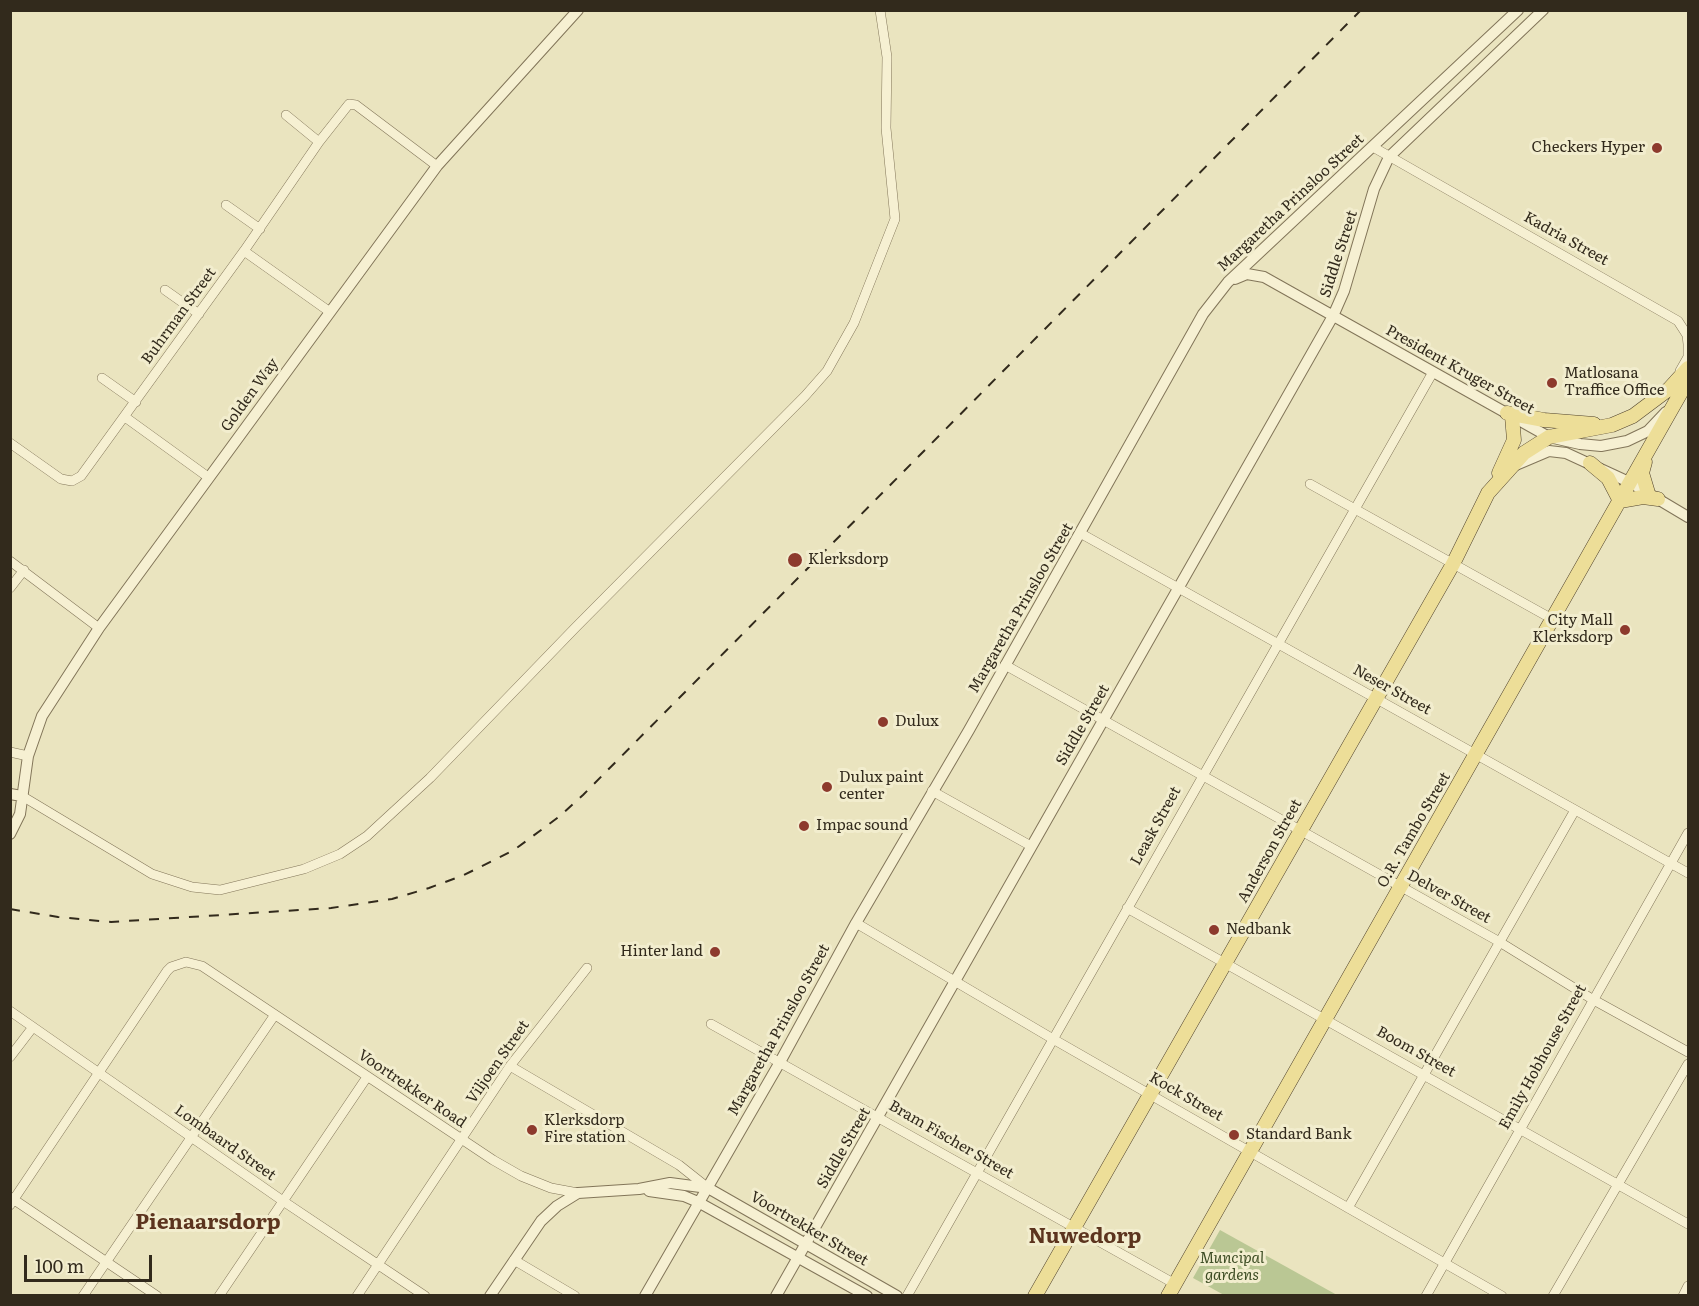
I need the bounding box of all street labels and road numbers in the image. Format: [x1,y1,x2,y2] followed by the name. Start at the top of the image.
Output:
[1214,130,1368,276] street label: Margaretha Prinsloo Street
[1316,208,1362,300] street label: Siddle Street
[1520,208,1612,270] street label: Kadria Street
[138,264,220,368] street label: Buhrman Street
[1383,322,1537,418] street label: President Kruger Street
[217,355,283,435] street label: Golden Way
[965,520,1077,696] street label: Margaretha Prinsloo Street
[1350,661,1434,719] street label: Neser Street
[1053,681,1113,769] street label: Siddle Street
[1374,769,1454,891] street label: O.R. Tambo Street
[1127,784,1185,868] street label: Leask Street
[1234,796,1306,906] street label: Anderson Street
[1404,867,1494,927] street label: Delver Street
[724,941,834,1119] street label: Margaretha Prinsloo Street
[1496,981,1590,1133] street label: Emily Hobhouse Street
[463,1017,533,1107] street label: Viljoen Street
[1373,1023,1459,1081] street label: Boom Street
[354,1046,470,1132] street label: Voortrekker Road
[1146,1069,1226,1125] street label: Kock Street
[885,1097,1017,1183] street label: Bram Fischer Street
[171,1101,279,1185] street label: Lombaard Street
[814,1104,874,1192] street label: Siddle Street
[747,1188,871,1270] street label: Voortrekker Street

